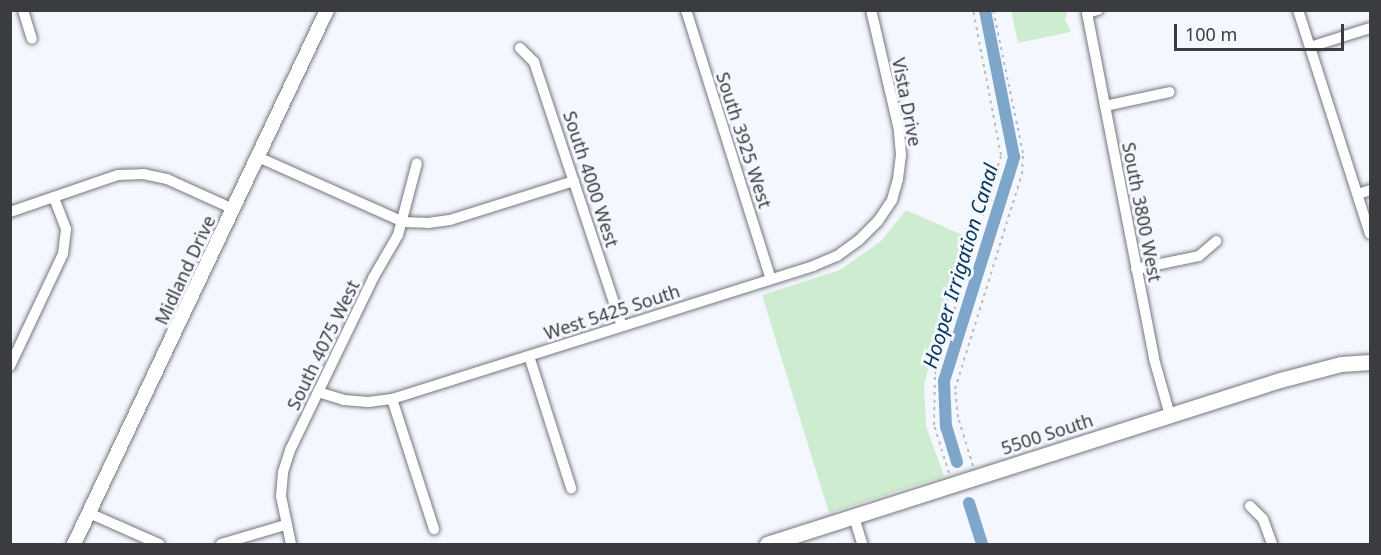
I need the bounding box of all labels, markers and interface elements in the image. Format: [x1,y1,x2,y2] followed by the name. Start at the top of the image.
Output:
[1177,12,1346,50] scale bar
[1185,22,1237,46] text: 100 m
[888,56,926,148] street label: Vista Drive
[712,69,776,211] street label: South 3925 West
[559,108,623,250] street label: South 4000 West
[1118,140,1166,284] street label: South 3800 West
[917,161,1003,371] water label: Hooper Irrigation Canal
[150,212,220,328] street label: Midland Drive
[282,277,364,413] street label: South 4075 West
[541,280,683,344] street label: West 5425 South
[998,409,1096,459] street label: 5500 South

